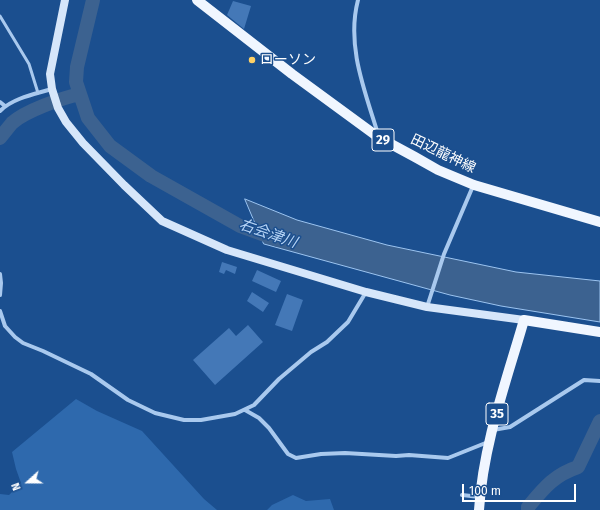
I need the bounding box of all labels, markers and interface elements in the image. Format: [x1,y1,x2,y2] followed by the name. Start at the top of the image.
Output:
[260,52,316,68] place label: ローソン
[247,55,257,65] marker: ローソン
[372,129,394,151] road number: 29
[408,131,478,177] street label: 田辺龍神線
[237,216,299,252] water label: 右会津川
[486,403,508,425] road number: 35
[8,462,48,502] north arrow
[464,476,578,502] scale bar
[9,481,24,492] text: N
[469,484,501,498] text: 100 m

